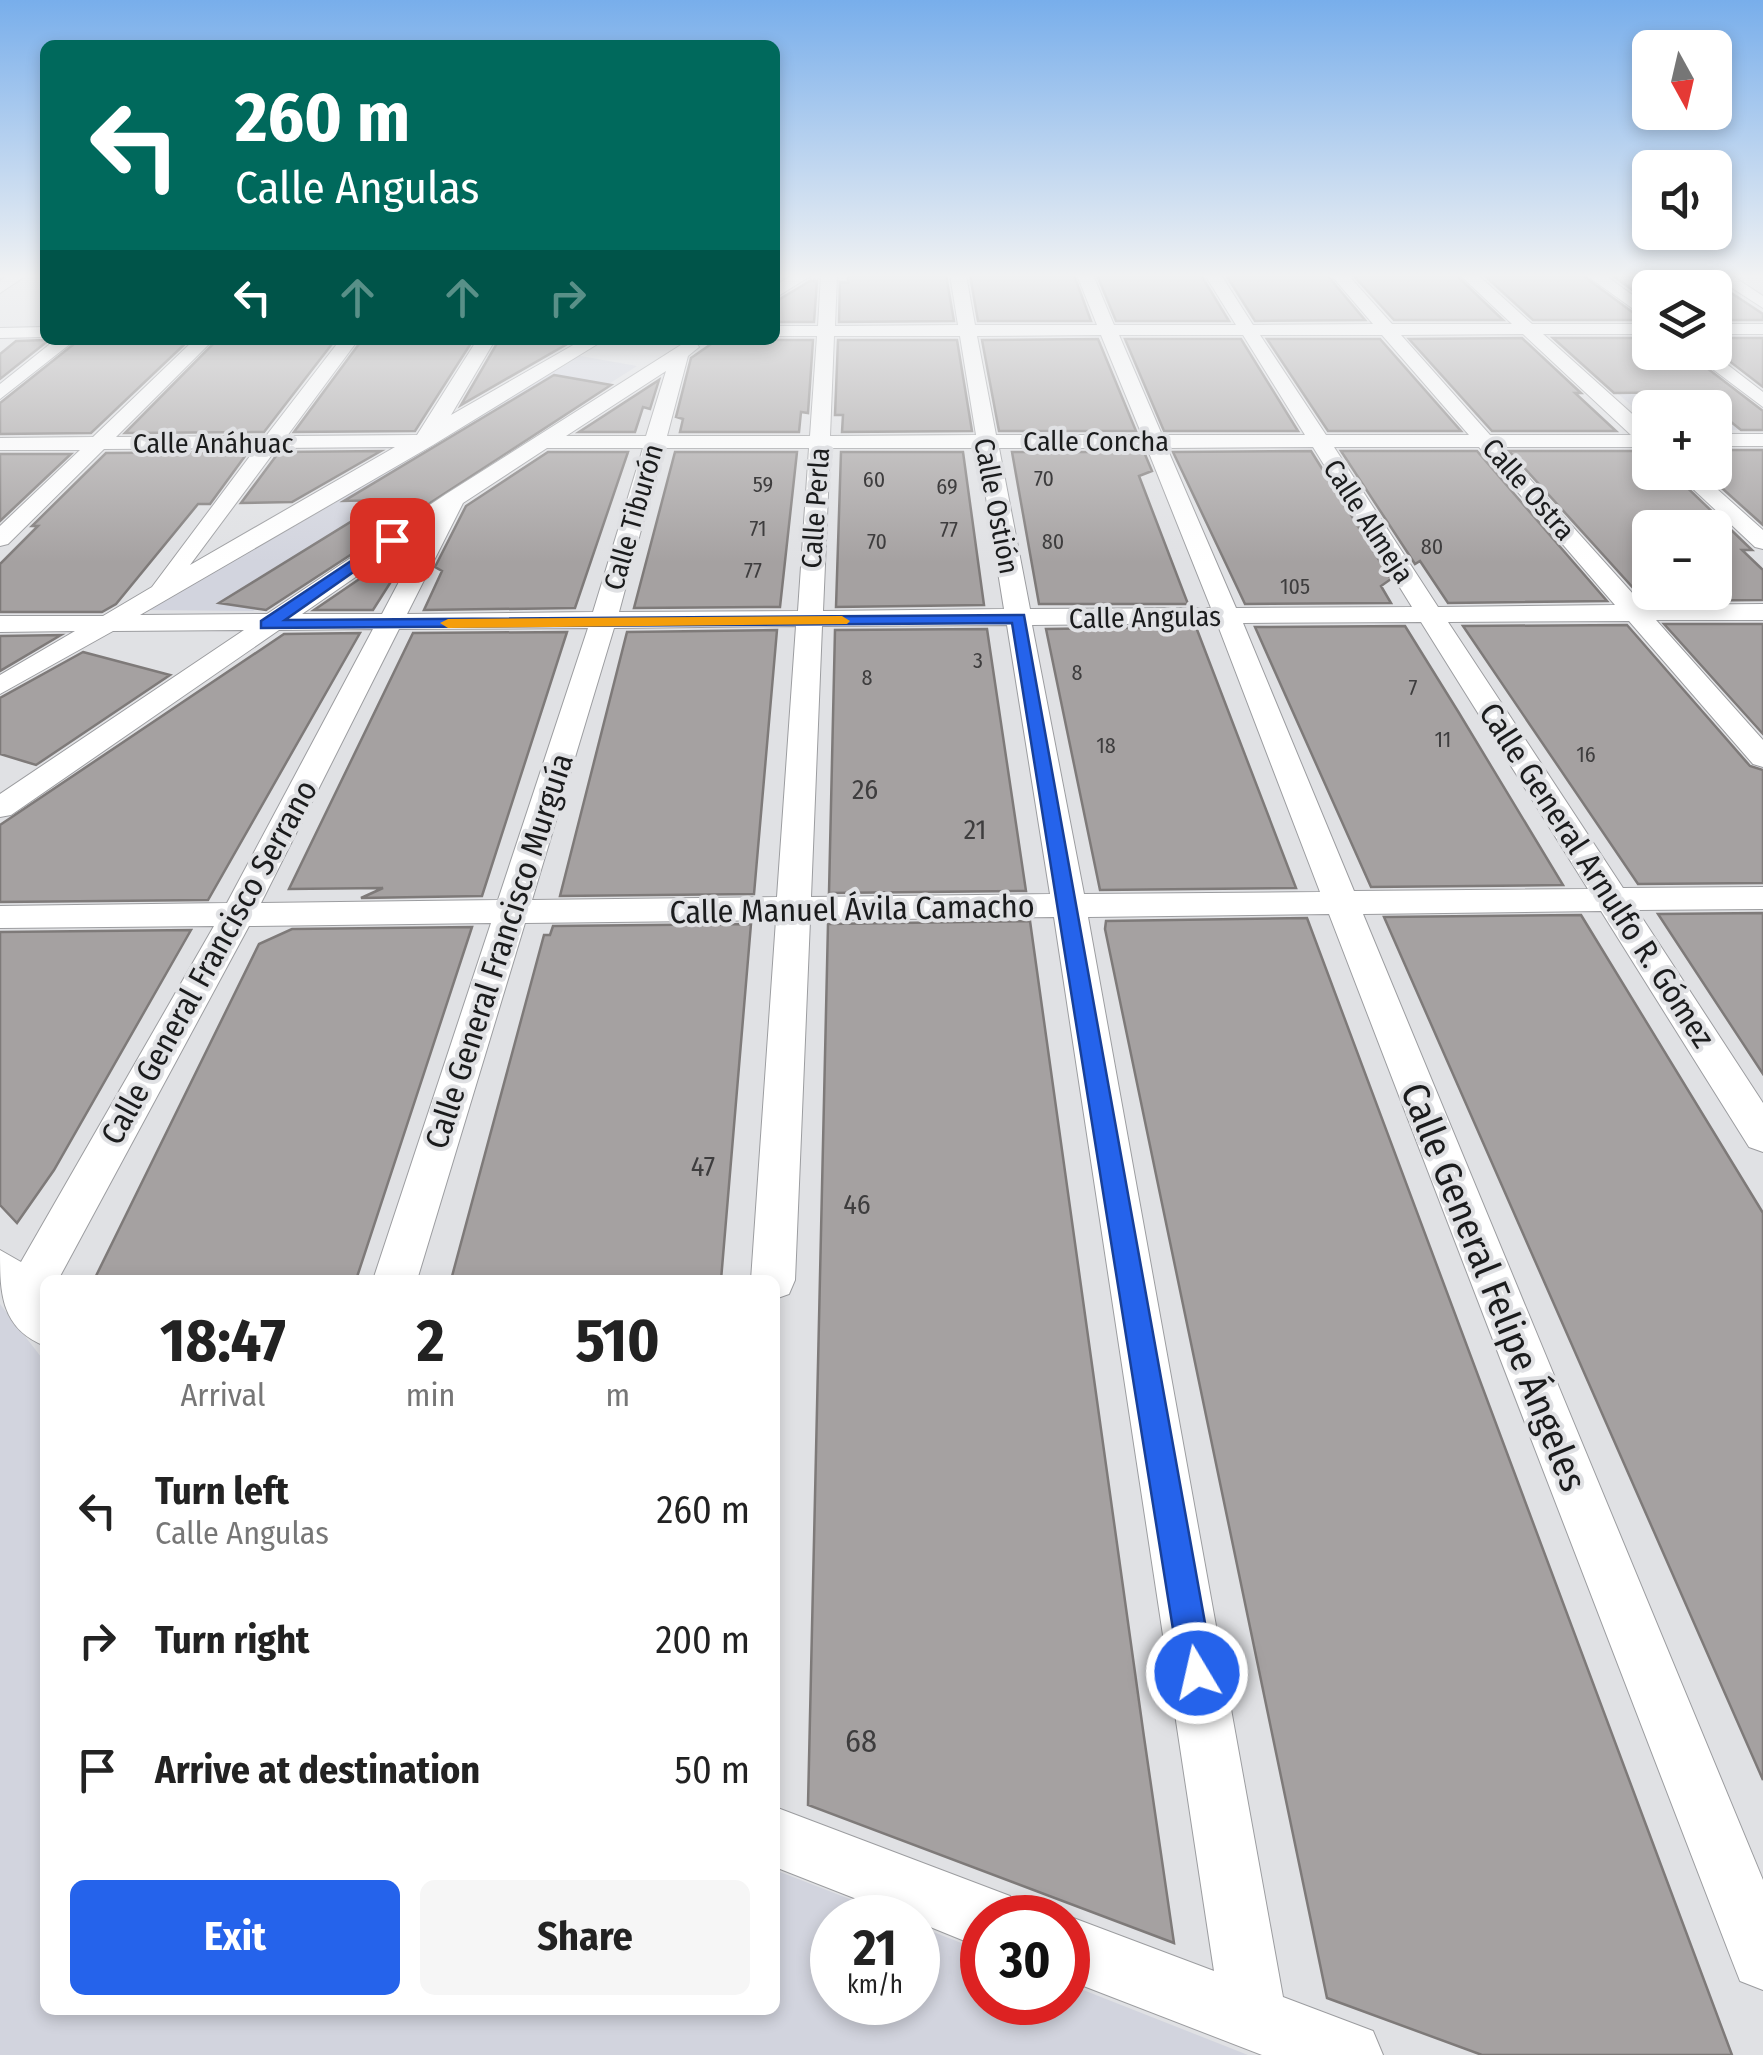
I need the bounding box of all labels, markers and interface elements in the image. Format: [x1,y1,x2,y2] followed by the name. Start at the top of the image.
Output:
[1632,30,1732,130] north arrow
[1632,30,1732,610] map controls
[235,76,410,160] text: 260 m
[70,80,200,210] icon: left
[1632,150,1732,250] button: sound
[235,161,480,215] text: Calle Angulas
[225,270,280,325] icon: left
[330,270,385,325] icon: ahead
[435,270,490,325] icon: ahead
[540,270,595,325] icon: right
[1632,270,1732,370] button: layers
[1632,390,1732,490] button: +
[1023,425,1169,458] street label: Calle Concha
[133,427,293,460] street label: Calle Anáhuac
[1476,432,1582,547] street label: Calle Ostra
[967,435,1026,577] street label: Calle Ostión
[597,440,670,594] street label: Calle Tiburón
[795,447,836,569] street label: Calle Perla
[1316,453,1421,589] street label: Calle Almeja
[1034,465,1054,492] house number: 70
[863,466,885,493] house number: 60
[753,471,773,498] house number: 59
[936,473,958,500] house number: 69
[350,498,435,583] pin
[1632,510,1732,610] button: −
[365,513,420,568] icon: arrive
[749,515,767,542] house number: 71
[940,516,958,543] house number: 77
[867,528,887,555] house number: 70
[1042,528,1064,555] house number: 80
[1421,533,1443,560] house number: 80
[744,557,762,584] house number: 77
[1280,573,1310,600] house number: 105
[1069,600,1221,635] street label: Calle Angulas
[973,647,983,674] house number: 3
[1071,659,1083,686] house number: 8
[861,664,873,691] house number: 8
[1409,674,1418,701] house number: 7
[1471,696,1723,1054] street label: Calle General Arnulfo R. Gómez
[1435,726,1451,753] house number: 11
[1096,732,1116,759] house number: 18
[1576,741,1596,768] house number: 16
[417,748,581,1154] street label: Calle General Francisco Murguía
[93,773,325,1151] street label: Calle General Francisco Serrano
[852,773,878,806] house number: 26
[964,813,986,846] house number: 21
[669,887,1035,931] street label: Calle Manuel Ávila Camacho
[1391,1076,1597,1498] street label: Calle General Felipe Ángeles
[691,1150,715,1183] house number: 47
[843,1188,871,1221] house number: 46
[160,1305,286,1377] text: 18:47
[417,1305,445,1377] text: 2
[576,1305,660,1377] text: 510
[181,1376,265,1414] text: Arrival
[406,1376,455,1414] text: min
[605,1376,630,1414] text: m
[155,1468,289,1514] text: Turn left
[70,1483,125,1538] icon: left
[656,1487,750,1533] text: 260 m
[155,1514,329,1552] text: Calle Angulas
[70,1613,125,1668] icon: right
[155,1617,309,1663] text: Turn right
[655,1617,750,1663] text: 200 m
[1145,1621,1249,1725] position arrow
[845,1722,877,1760] house number: 68
[70,1743,125,1798] icon: arrive
[155,1747,480,1793] text: Arrive at destination
[675,1747,750,1793] text: 50 m
[70,1880,400,1995] button: Exit
[420,1880,750,1995] button: Share
[960,1895,1090,2025] speed limit sign: 30
[853,1918,897,1978] text: 21
[847,1970,903,2000] text: km/h

